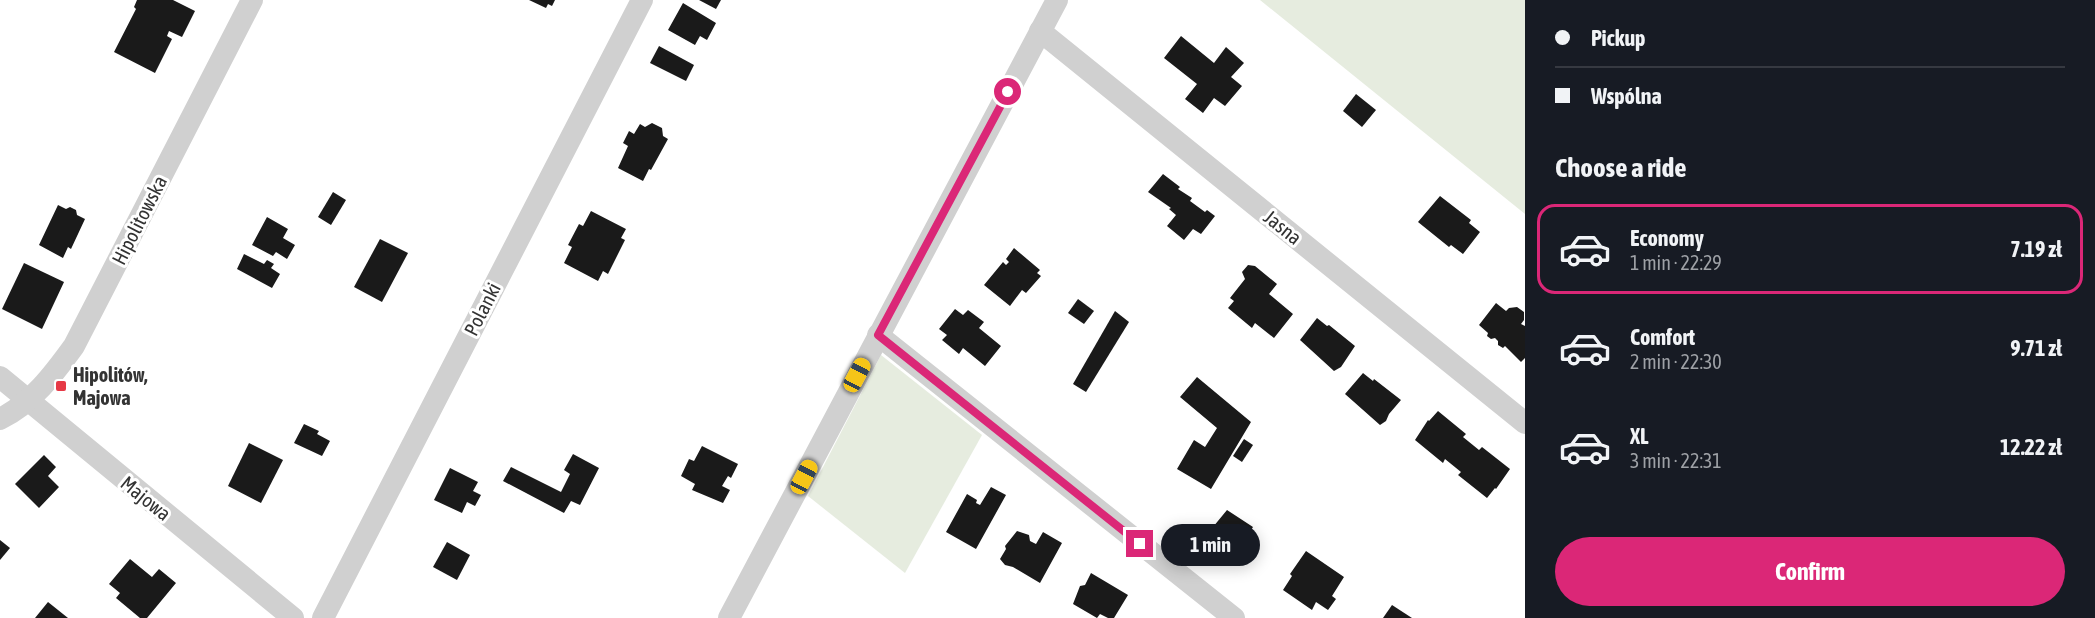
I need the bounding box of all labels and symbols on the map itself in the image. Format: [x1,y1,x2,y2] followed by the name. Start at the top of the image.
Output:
[994,78,1021,105] route start
[107,172,171,268] street label: Hipolitowska
[1260,205,1306,249] street label: Jasna
[459,279,505,339] street label: Polanki
[841,355,873,395] car
[73,363,148,409] place label: Hipolitów, Majowa
[54,379,68,393] marker: Hipolitów, Majowa
[788,457,820,497] car
[116,471,176,525] street label: Majowa
[1161,523,1260,565] callout: 1 min
[1126,530,1153,557] route end

